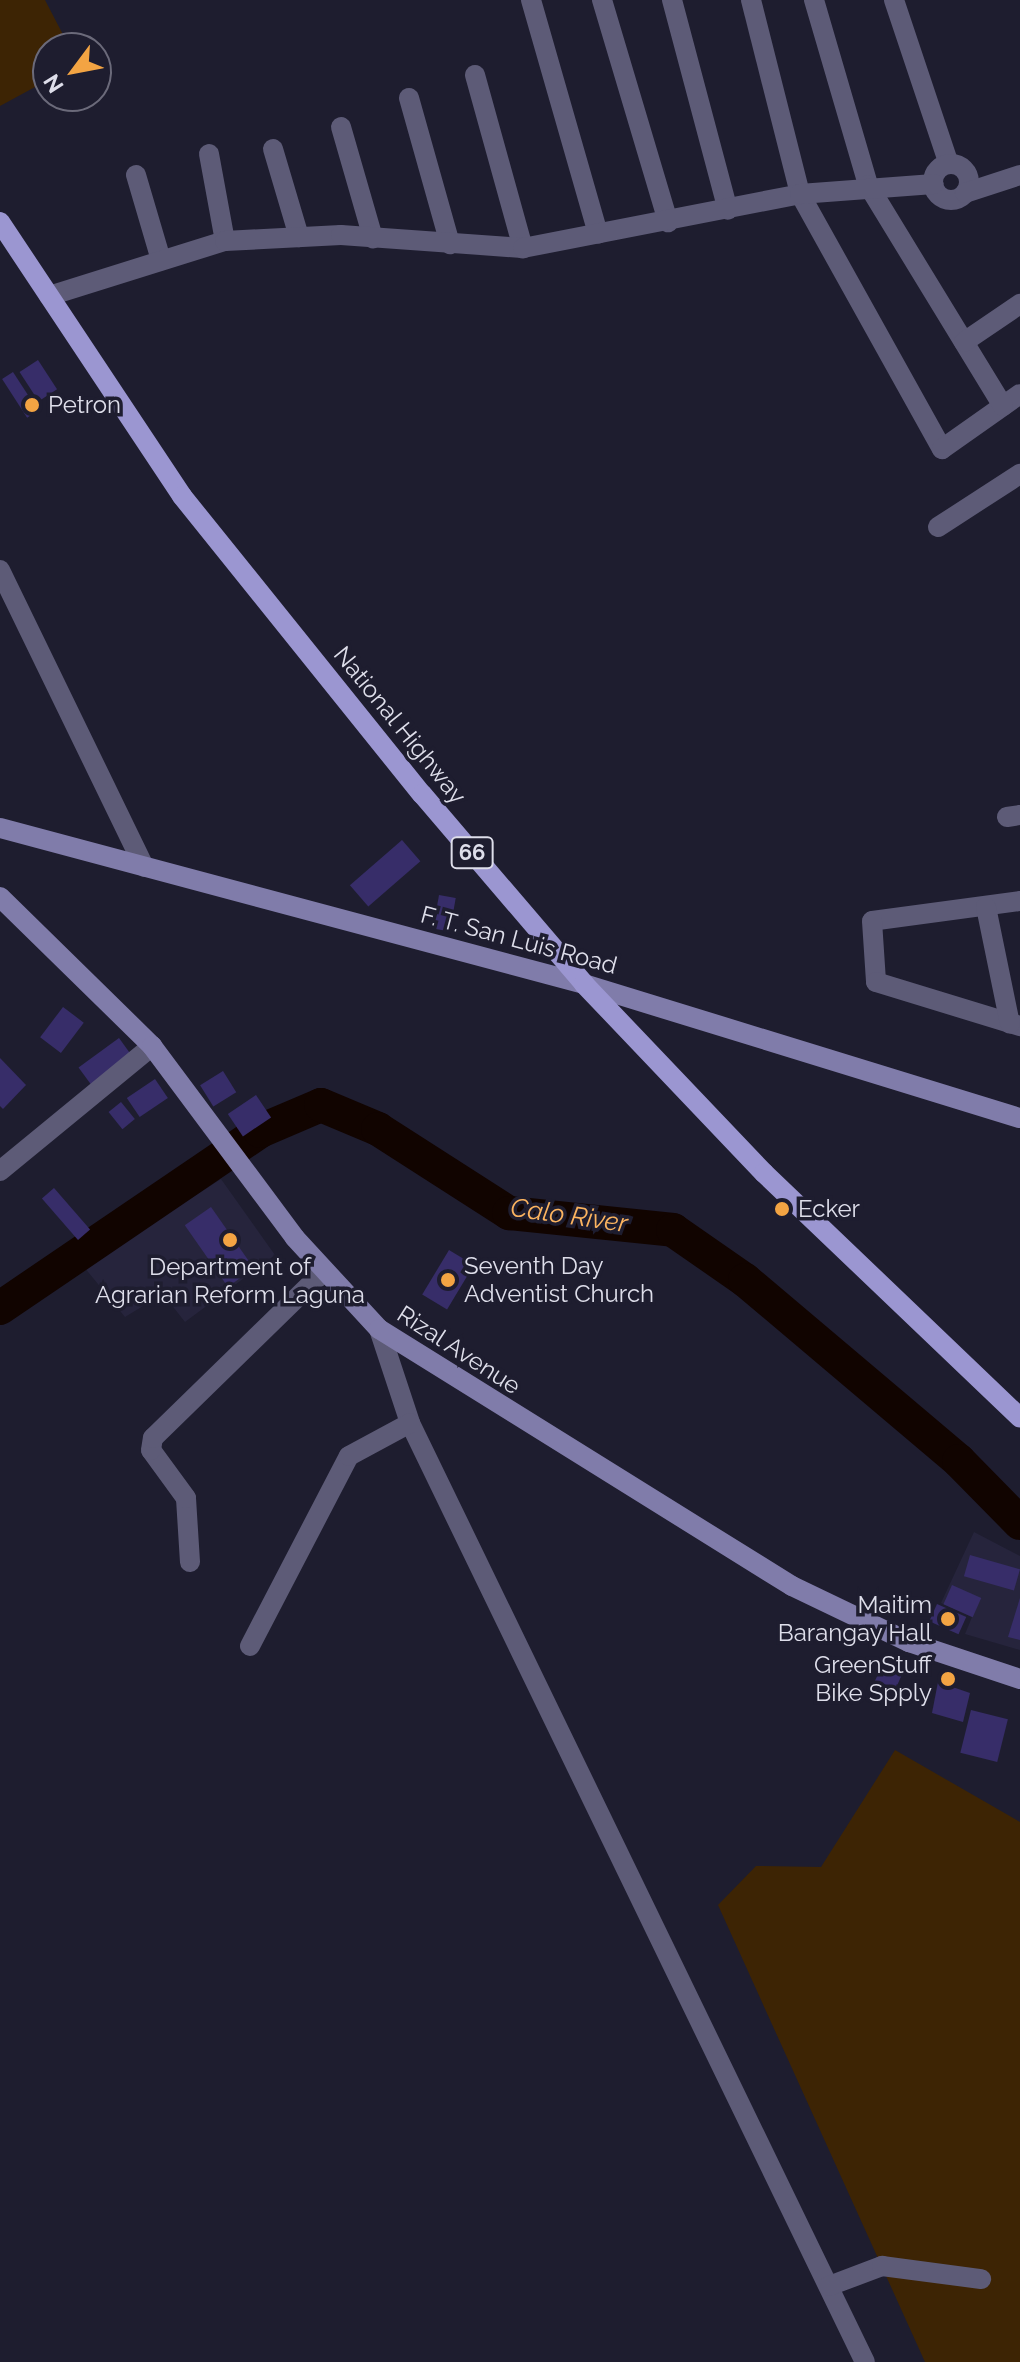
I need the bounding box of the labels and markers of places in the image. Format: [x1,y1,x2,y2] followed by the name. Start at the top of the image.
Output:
[48,391,121,419] place label: Petron
[23,396,41,414] marker: Petron
[798,1195,860,1223] place label: Ecker
[773,1200,791,1218] marker: Ecker
[221,1231,239,1249] marker: Department of Agrarian Reform Laguna
[464,1252,654,1308] place label: Seventh Day Adventist Church
[95,1253,365,1309] place label: Department of Agrarian Reform Laguna
[439,1271,457,1289] marker: Seventh Day Adventist Church
[777,1591,932,1647] place label: Maitim Barangay Hall
[939,1610,957,1628] marker: Maitim Barangay Hall
[814,1651,932,1707] place label: GreenStuff Bike Spply
[939,1670,957,1688] marker: GreenStuff Bike Spply

